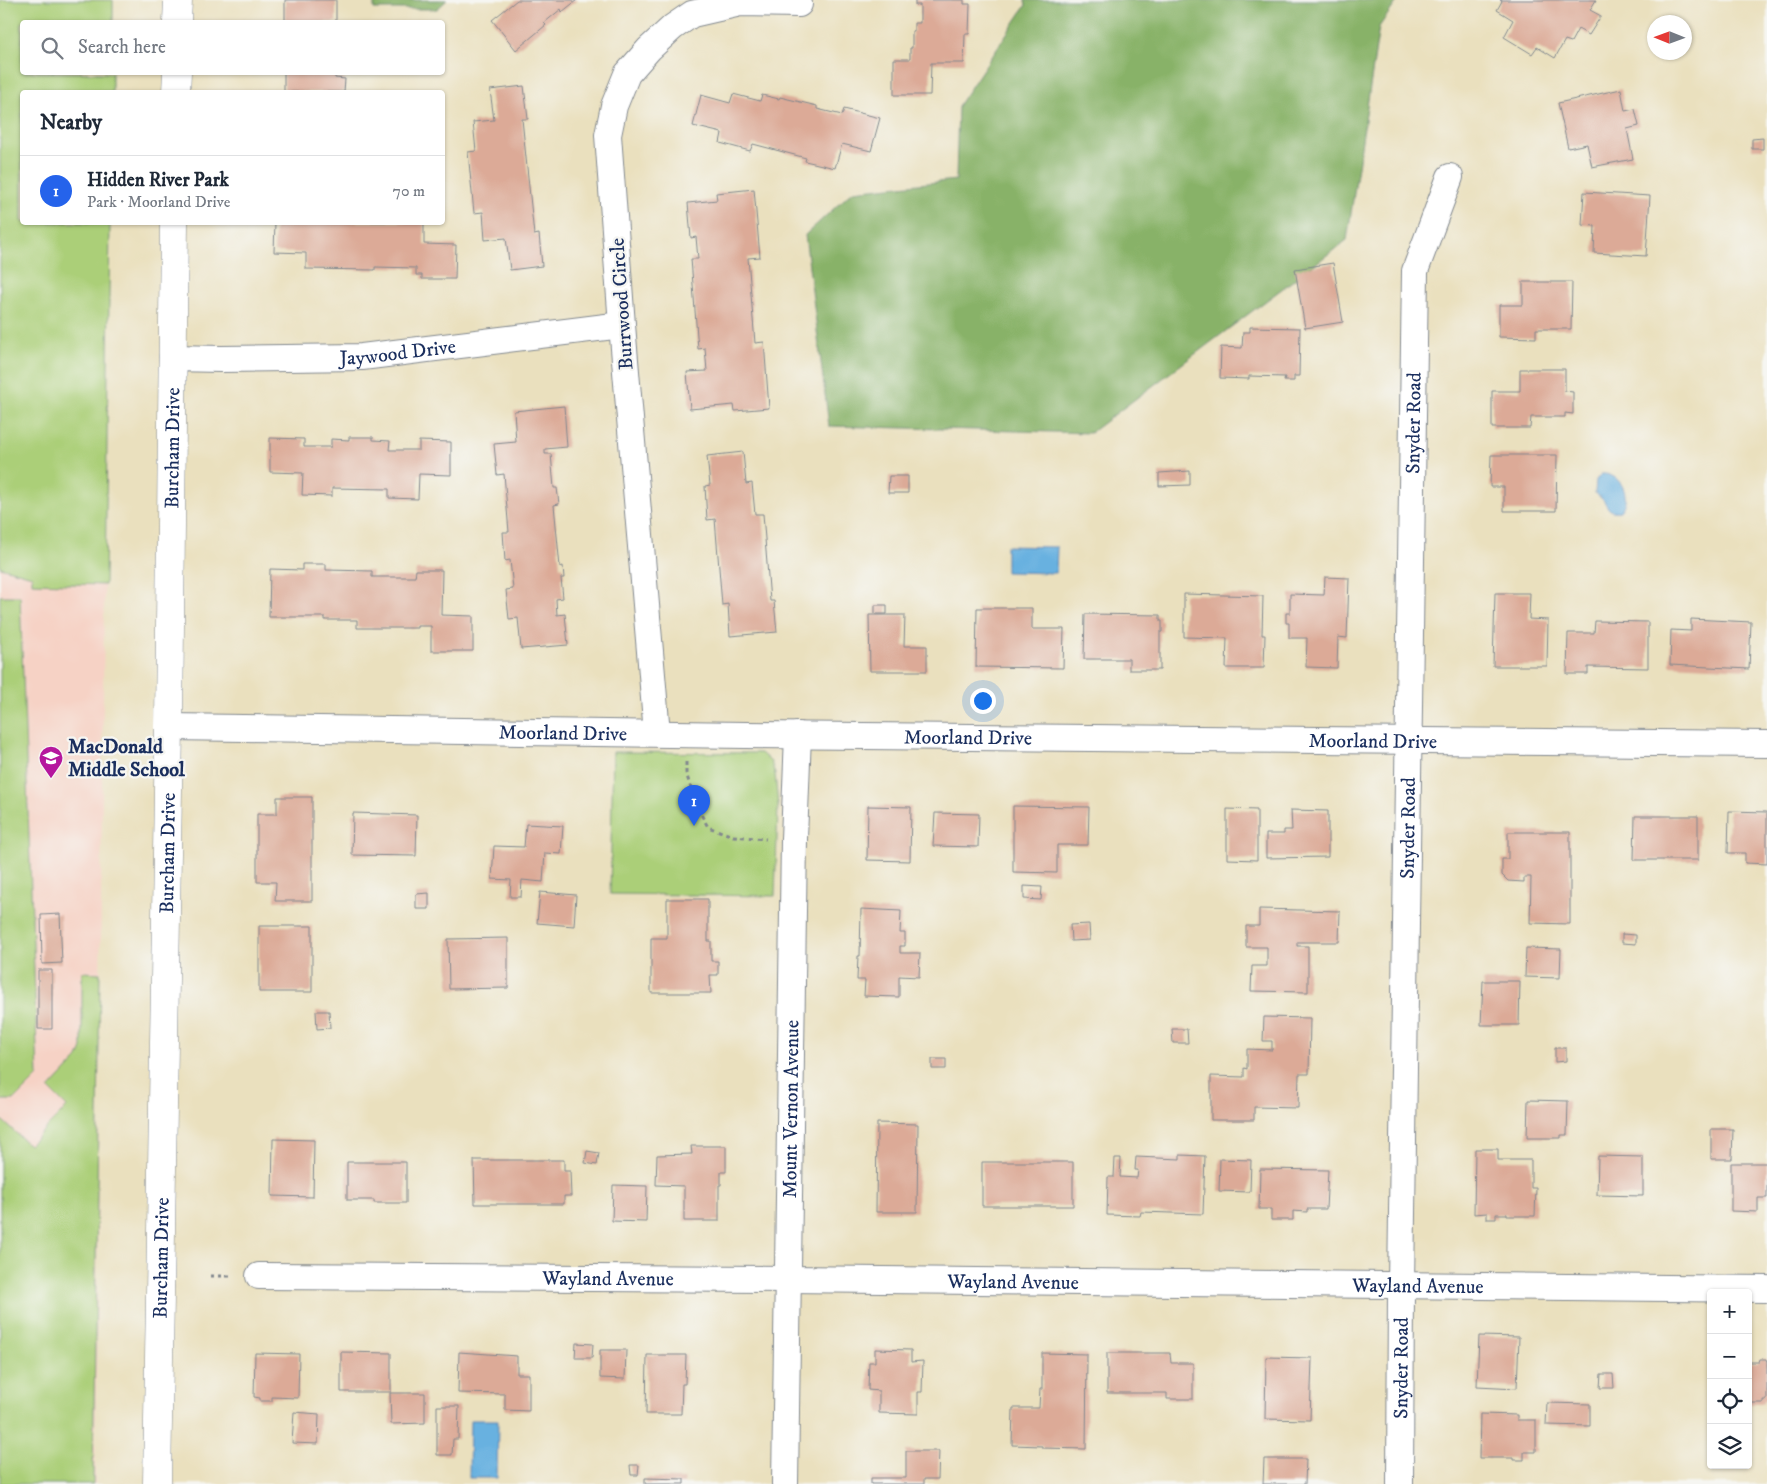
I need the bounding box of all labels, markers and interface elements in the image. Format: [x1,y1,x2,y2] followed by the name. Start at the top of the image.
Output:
[1647,15,1692,60] north arrow
[20,20,445,75] search box
[38,34,66,62] icon: search
[78,36,166,59] text: Search here
[40,110,102,136] text: Nearby
[87,169,229,192] text: Hidden River Park
[53,181,59,201] text: 1
[393,181,425,201] text: 70 m
[87,192,230,212] text: Park · Moorland Drive
[605,237,640,371] street label: Burrwood Circle
[338,335,457,371] street label: Jaywood Drive
[1401,372,1428,474] street label: Snyder Road
[160,387,186,509] street label: Burcham Drive
[970,688,996,714] your location
[499,721,627,747] street label: Moorland Drive
[904,725,1032,752] street label: Moorland Drive
[1309,729,1437,755] street label: Moorland Drive
[68,735,186,783] place label: MacDonald Middle School
[38,745,64,779] school or university icon: MacDonald Middle School
[1396,777,1422,879] street label: Snyder Road
[678,785,710,826] pin: 1
[155,792,182,914] street label: Burcham Drive
[778,1020,805,1198] street label: Mount Vernon Avenue
[149,1197,176,1319] street label: Burcham Drive
[541,1267,674,1292] street label: Wayland Avenue
[946,1270,1079,1296] street label: Wayland Avenue
[1351,1274,1484,1300] street label: Wayland Avenue
[1707,1289,1752,1469] map controls
[1707,1289,1752,1334] button: +
[1389,1317,1415,1419] street label: Snyder Road
[1707,1334,1752,1379] button: −
[1707,1379,1752,1424] button: locate
[1707,1424,1752,1469] button: layers

